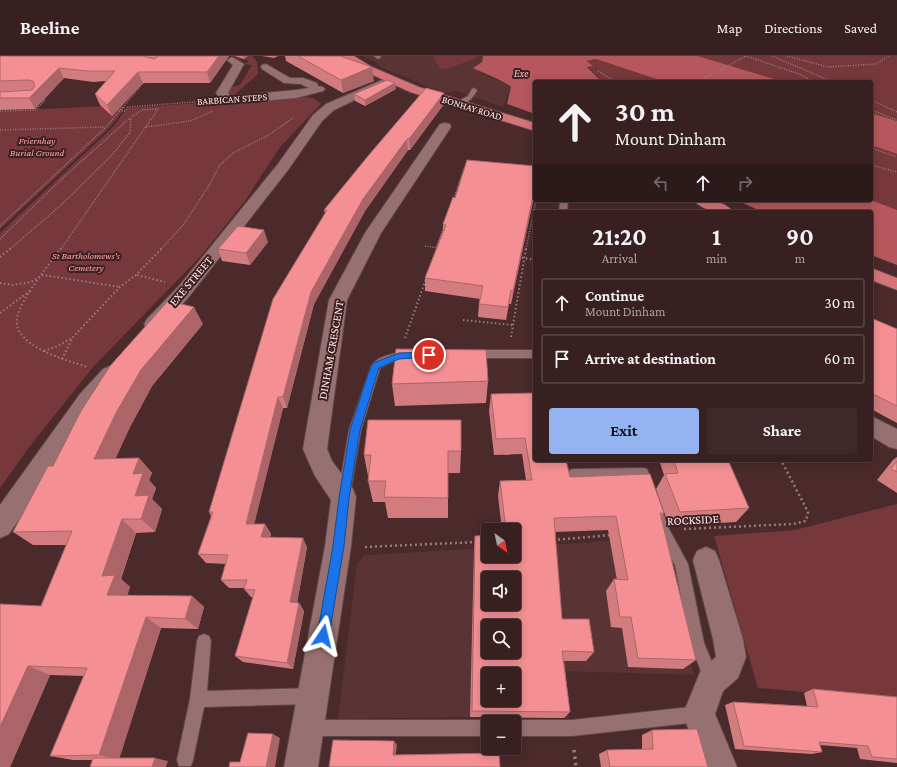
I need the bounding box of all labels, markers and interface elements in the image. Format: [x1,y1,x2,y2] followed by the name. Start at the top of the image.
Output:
[20,17,80,38] text: Beeline
[717,20,742,36] text: Map
[764,20,822,36] text: Directions
[844,20,877,36] text: Saved
[514,67,529,79] water label: Exe
[197,91,268,107] street label: BARBICAN STEPS
[441,94,504,122] street label: BONHAY ROAD
[549,96,601,148] icon: ahead
[615,96,675,127] text: 30 m
[615,129,726,149] text: Mount Dinham
[10,135,64,158] park label: Friernhay Burial Ground
[650,172,672,194] icon: left
[692,172,714,194] icon: ahead
[734,172,756,194] icon: right
[592,223,647,250] text: 21:20
[712,223,721,250] text: 1
[786,223,814,250] text: 90
[52,250,121,273] park label: St Bartholomews's Cemetery
[602,251,637,266] text: Arrival
[706,251,727,266] text: min
[795,251,805,266] text: m
[166,253,216,309] street label: EXE STREET
[585,288,644,304] text: Continue
[551,292,573,314] icon: ahead
[825,295,855,311] text: 30 m
[315,299,347,401] street label: DINHAM CRESCENT
[585,304,665,319] text: Mount Dinham
[412,338,446,372] pin
[418,344,440,366] icon: arrive
[551,348,573,370] icon: arrive
[585,351,716,367] text: Arrive at destination
[824,351,855,367] text: 60 m
[549,408,699,454] button: Exit
[707,408,857,454] button: Share
[667,512,720,528] street label: ROCKSIDE
[481,523,521,563] north arrow
[481,523,521,755] map controls
[481,571,521,611] button: sound
[302,615,344,657] position arrow
[481,619,521,659] button: search
[481,667,521,707] button: +
[481,715,521,755] button: −

